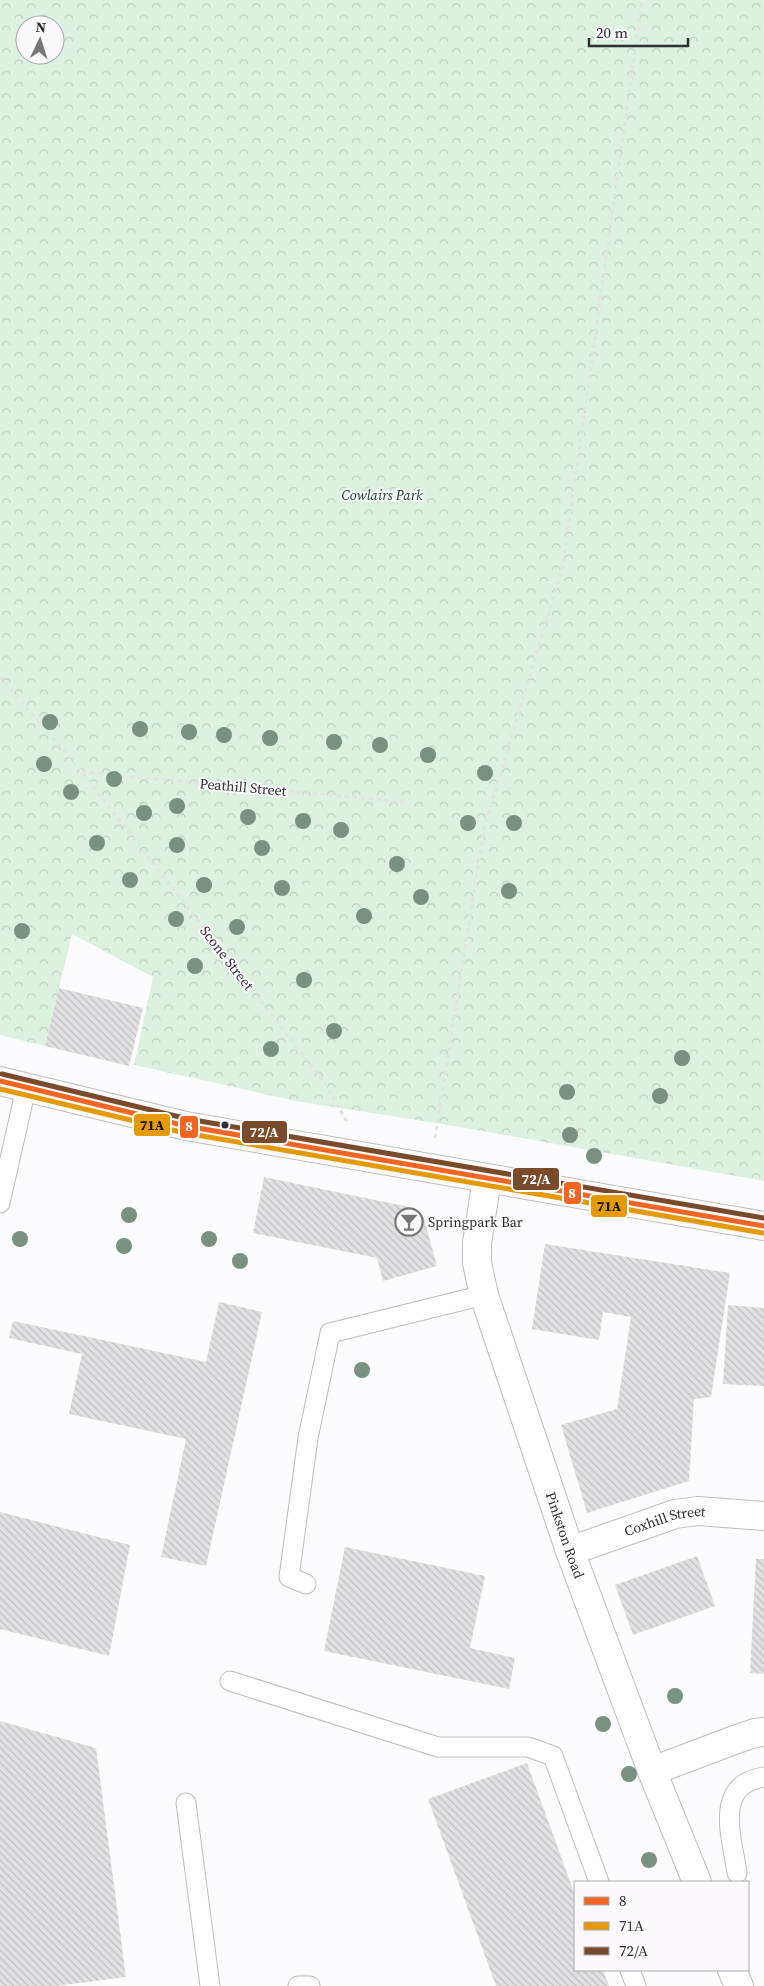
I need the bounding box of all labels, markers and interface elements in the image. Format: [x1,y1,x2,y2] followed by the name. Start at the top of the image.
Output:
[15,15,65,65] north arrow
[589,15,688,47] scale bar
[35,17,47,37] text: N
[596,22,628,43] text: 20 m
[341,485,423,505] park label: Cowlairs Park
[199,773,288,801] street label: Peathill Street
[195,922,259,995] street label: Scone Street
[133,1113,171,1137] line badge: 71A
[140,1115,165,1135] text: 71A
[179,1115,199,1139] line badge: 8
[185,1116,193,1136] text: 8
[220,1120,230,1130] unlabelled marker
[241,1120,288,1144] line badge: 72/A
[250,1122,279,1142] text: 72/A
[512,1167,560,1191] line badge: 72/A
[522,1169,551,1189] text: 72/A
[563,1181,582,1205] line badge: 8
[568,1183,576,1203] text: 8
[590,1194,628,1218] line badge: 71A
[597,1196,622,1216] text: 71A
[394,1207,424,1237] bar icon: Springpark Bar
[428,1212,523,1232] place label: Springpark Bar
[541,1489,589,1581] street label: Pinkston Road
[621,1501,707,1541] street label: Coxhill Street
[574,1881,749,1971] legend
[619,1890,627,1911] text: 8
[619,1915,644,1936] text: 71A
[619,1940,648,1961] text: 72/A

